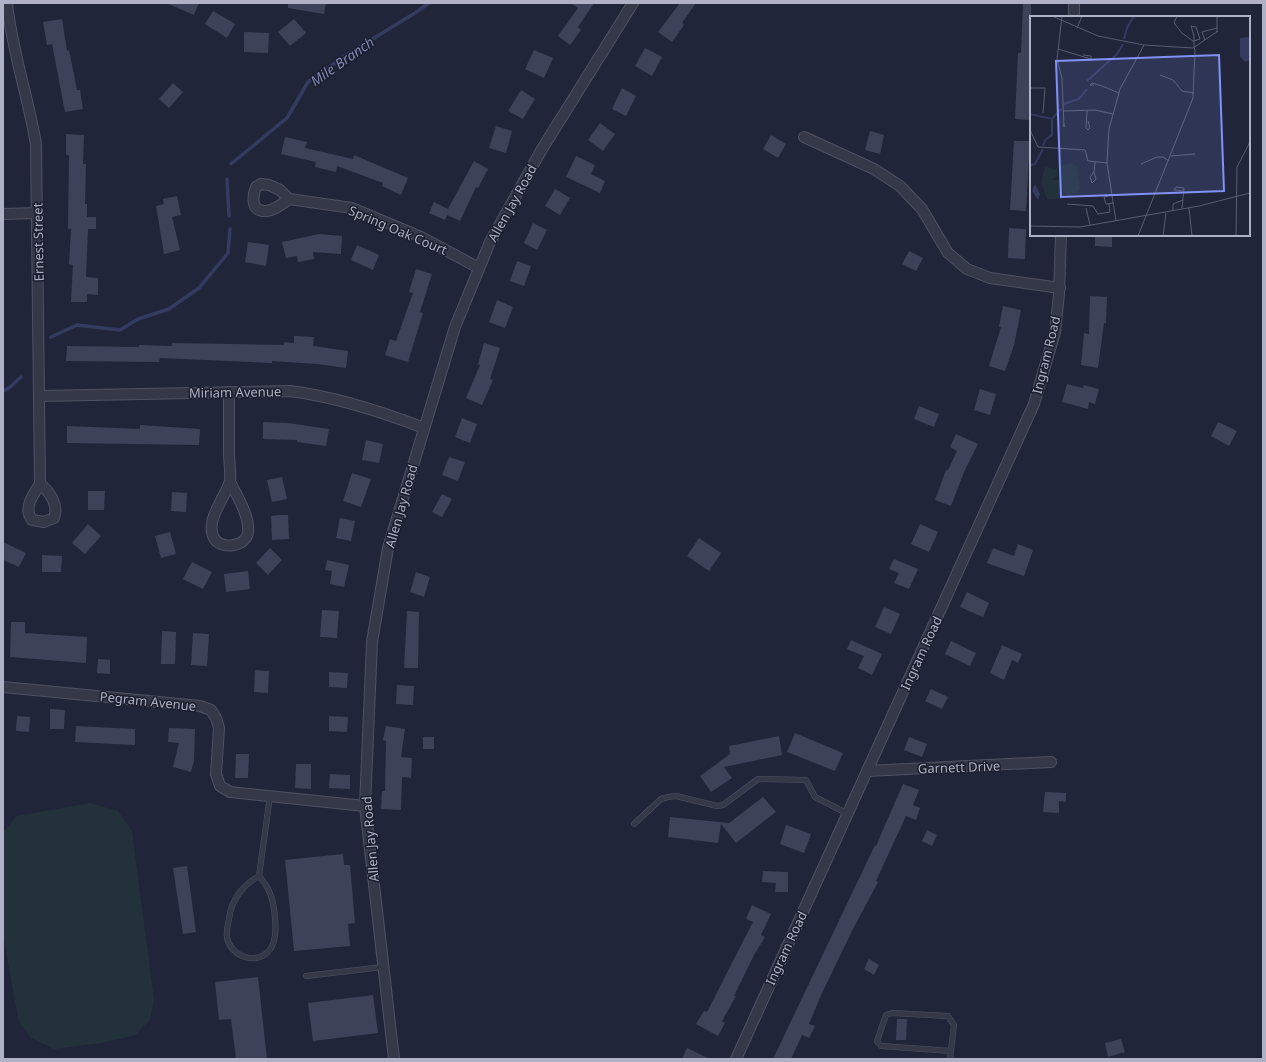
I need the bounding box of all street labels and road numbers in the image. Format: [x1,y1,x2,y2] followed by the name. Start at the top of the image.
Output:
[483,161,541,245] street label: Allen Jay Road
[346,201,450,259] street label: Spring Oak Court
[28,202,48,281] street label: Ernest Street
[1028,314,1064,396] street label: Ingram Road
[189,382,281,402] street label: Miriam Avenue
[381,462,421,550] street label: Allen Jay Road
[896,613,946,693] street label: Ingram Road
[99,687,197,715] street label: Pegram Avenue
[918,757,1000,777] street label: Garnett Drive
[357,795,383,883] street label: Allen Jay Road
[761,908,811,988] street label: Ingram Road

